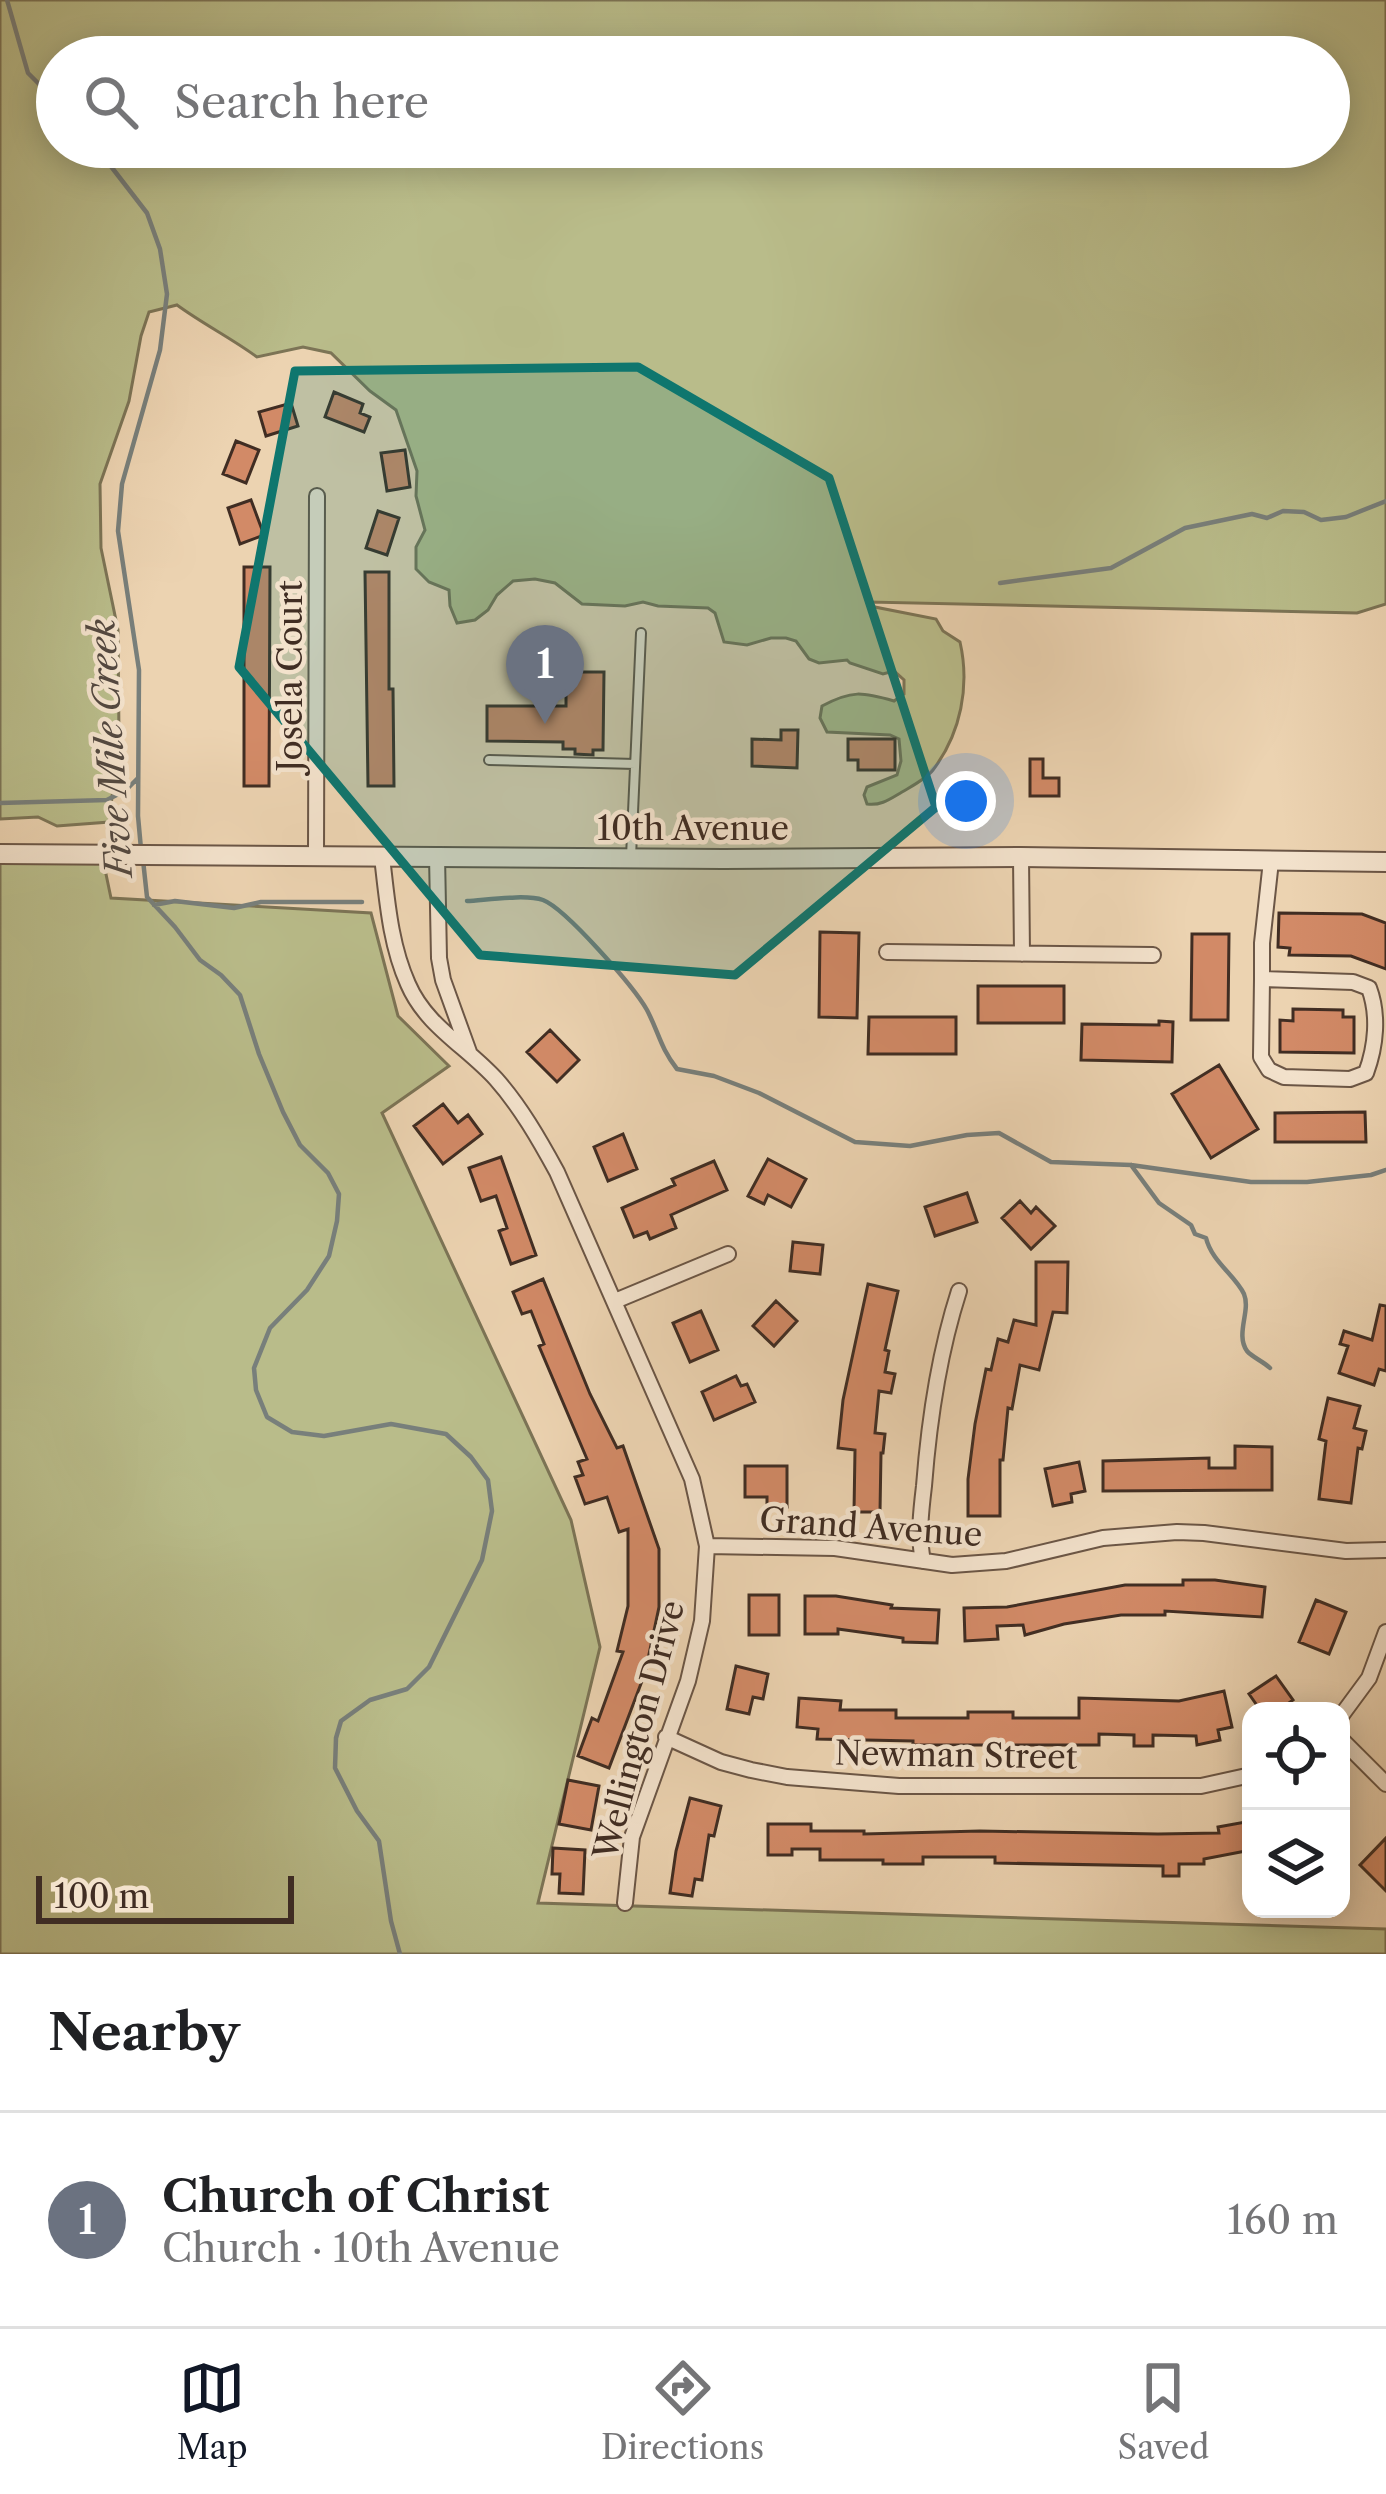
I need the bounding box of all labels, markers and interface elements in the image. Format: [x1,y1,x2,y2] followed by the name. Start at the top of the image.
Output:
[36,36,1350,168] search box
[78,69,144,135] icon: search
[174,74,429,130] text: Search here
[270,580,311,777] street label: Josela Court
[79,617,141,882] water label: Five Mile Creek
[506,625,584,724] pin: 1
[936,771,996,831] your location
[597,808,789,849] street label: 10th Avenue
[758,1499,984,1555] street label: Grand Avenue
[584,1596,693,1865] street label: Wellington Drive
[1242,1702,1350,1918] map controls
[1242,1702,1350,1810] button: locate
[834,1732,1078,1778] street label: Newman Street
[1242,1810,1350,1918] button: layers
[36,1870,294,1923] scale bar
[54,1876,149,1917] text: 100 m
[48,2001,240,2063] text: Nearby
[162,2168,549,2224] text: Church of Christ
[78,2196,96,2244] text: 1
[1227,2196,1338,2244] text: 160 m
[162,2224,560,2272] text: Church · 10th Avenue
[177,2355,248,2468] tab: Map
[601,2355,764,2468] tab: Directions
[1118,2355,1209,2468] tab: Saved

